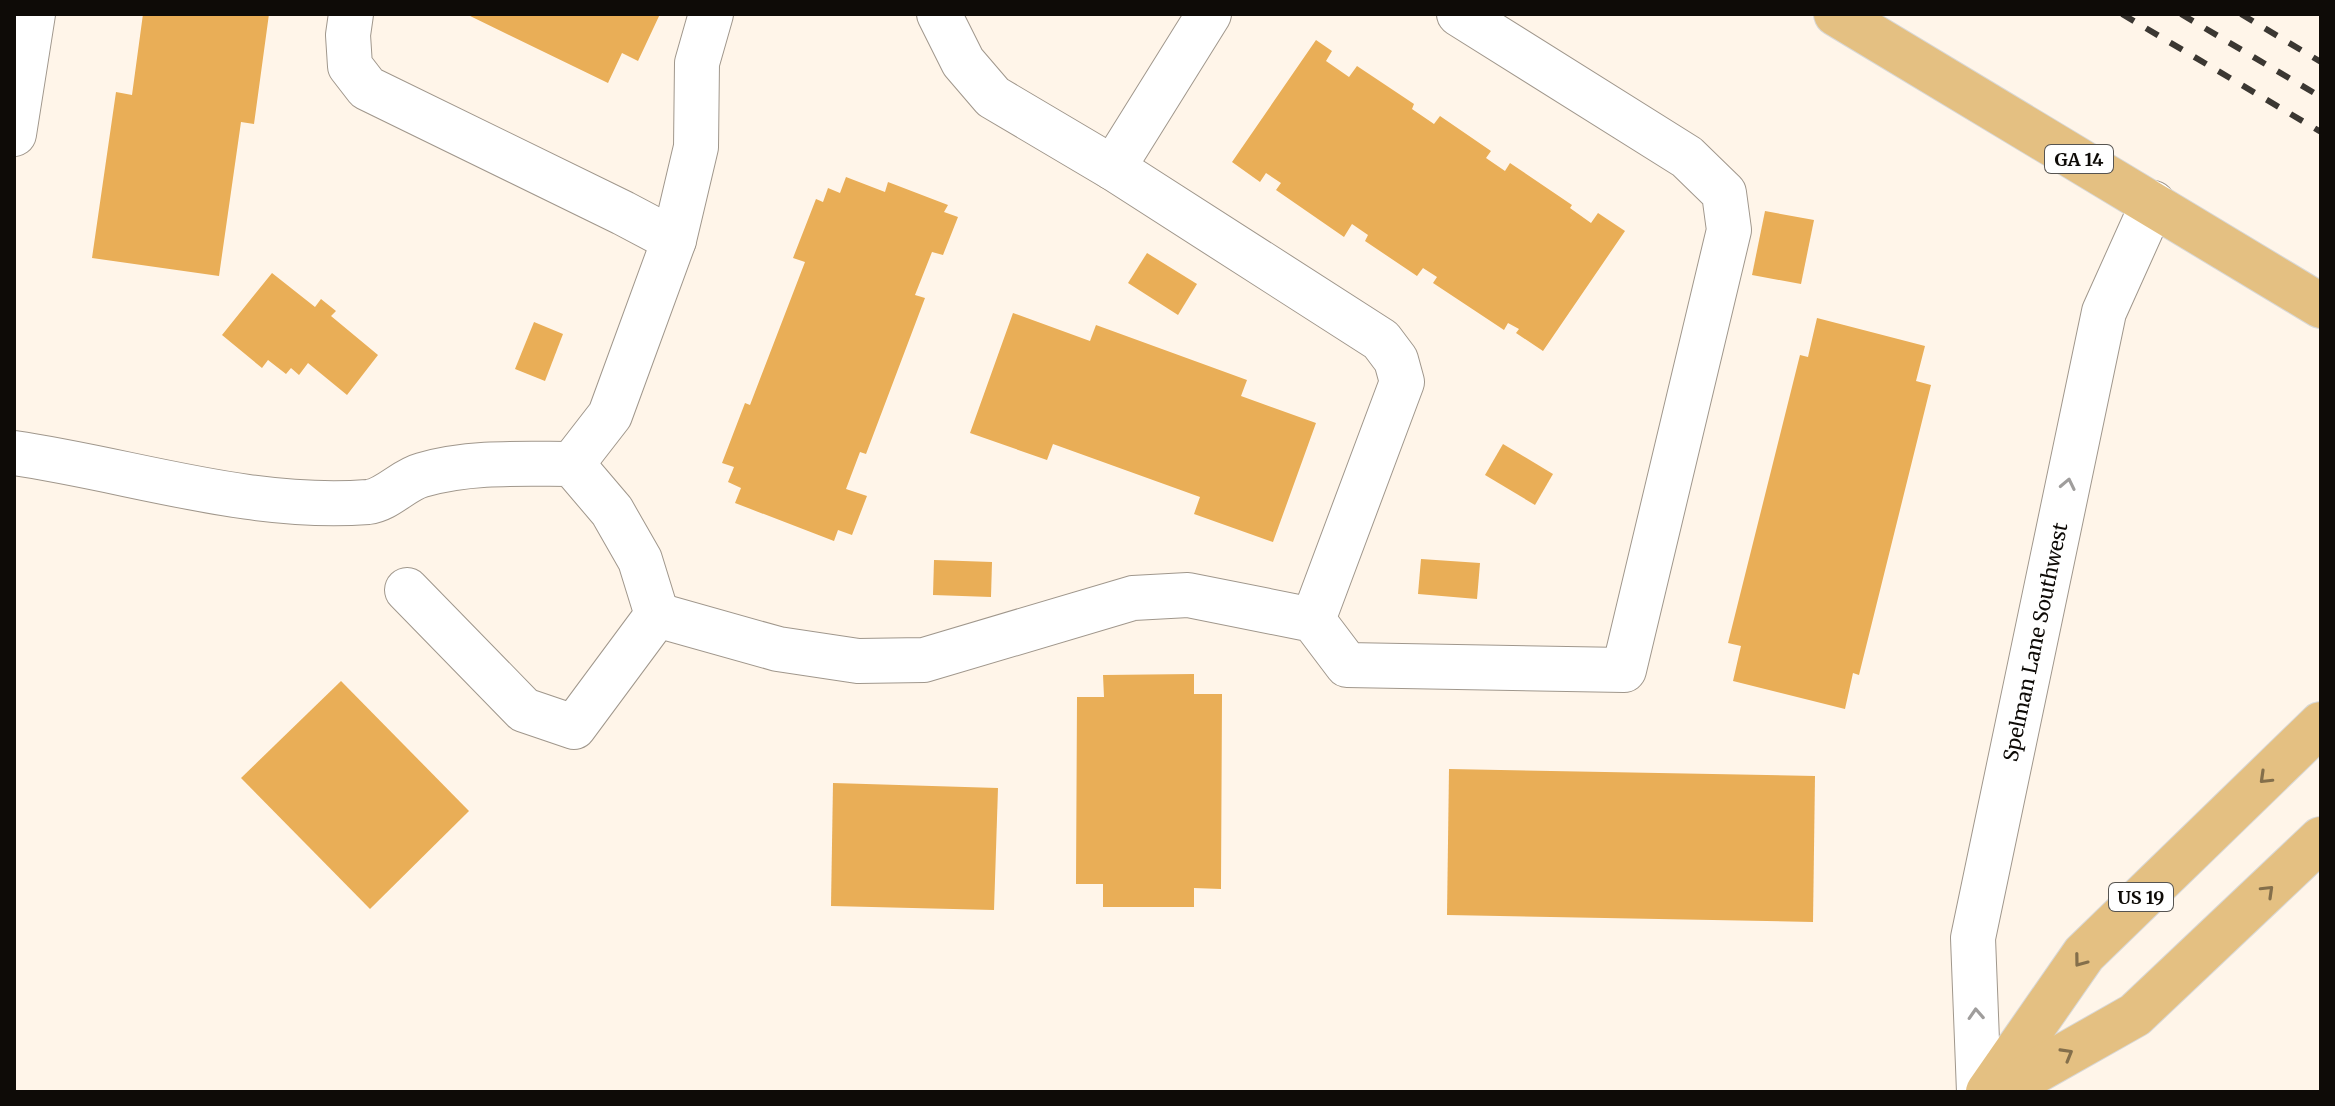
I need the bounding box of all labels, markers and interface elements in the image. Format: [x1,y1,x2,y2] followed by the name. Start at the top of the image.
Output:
[2045,145,2113,173] road number: GA 14
[2059,478,2076,491] one-way arrow
[1997,520,2073,764] street label: Spelman Lane Southwest
[2260,768,2274,783] one-way arrow
[2109,883,2173,911] road number: US 19
[2259,886,2273,900] one-way arrow
[2076,952,2090,966] one-way arrow
[1967,1007,1984,1020] one-way arrow
[2059,1048,2073,1063] one-way arrow

